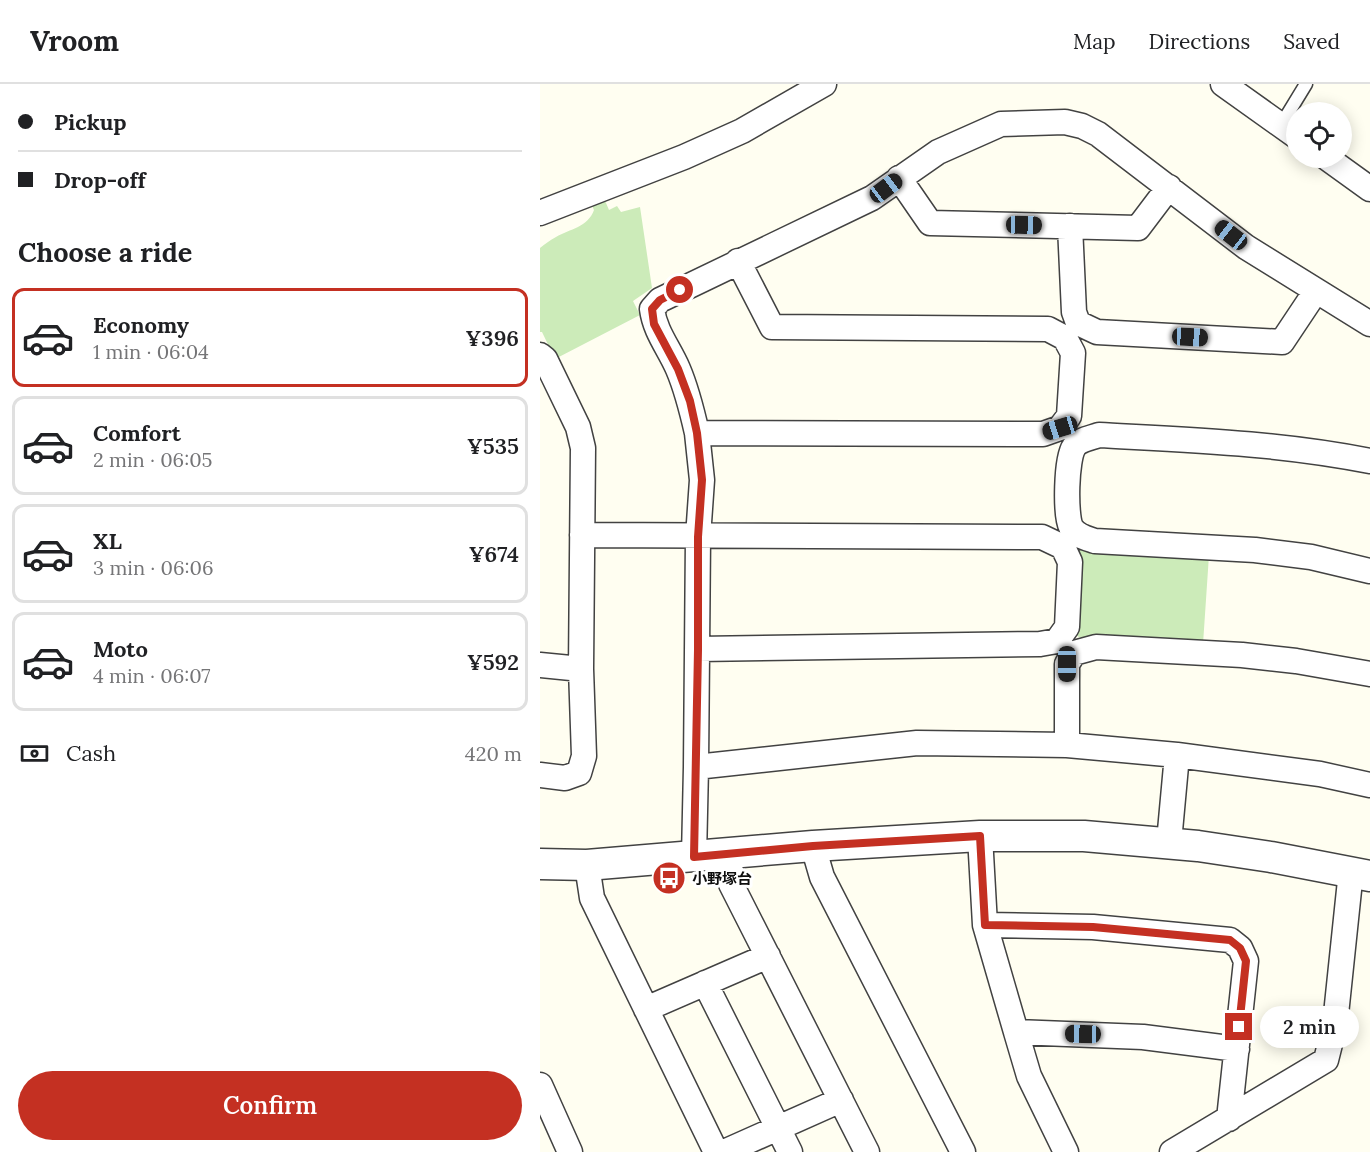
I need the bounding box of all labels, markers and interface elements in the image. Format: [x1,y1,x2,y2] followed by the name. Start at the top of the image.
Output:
[30,23,119,59] text: Vroom
[1073,28,1116,55] text: Map
[1149,28,1250,55] text: Directions
[1283,28,1340,55] text: Saved
[1286,102,1352,168] map controls
[1286,102,1352,168] button: locate
[54,108,127,136] text: Pickup
[54,166,146,194] text: Drop-off
[866,170,906,206] car
[1006,216,1042,234] car
[1211,217,1251,253] car
[18,235,192,269] text: Choose a ride
[666,276,693,303] route start
[21,311,75,365] icon: car
[93,311,189,339] text: Economy
[466,324,519,352] text: ¥396
[1172,327,1208,347] car
[93,339,209,364] text: 1 min · 06:04
[1040,414,1080,442] car
[21,419,75,473] icon: car
[93,419,181,447] text: Comfort
[467,432,519,460] text: ¥535
[93,447,212,472] text: 2 min · 06:05
[21,527,75,581] icon: car
[93,527,122,555] text: XL
[469,540,519,568] text: ¥674
[93,555,214,580] text: 3 min · 06:06
[21,635,75,689] icon: car
[93,635,148,663] text: Moto
[1058,646,1076,682] car
[467,648,519,676] text: ¥592
[93,663,210,688] text: 4 min · 06:07
[18,737,51,770] icon: cash
[66,739,116,767] text: Cash
[465,741,522,766] text: 420 m
[651,860,687,896] bus stop icon: 小野塚台
[692,869,752,888] place label: 小野塚台
[1260,1006,1359,1048] callout: 2 min
[1225,1013,1252,1040] route end
[1283,1014,1336,1039] text: 2 min
[1065,1025,1101,1043] car
[18,1071,522,1140] button: Confirm

